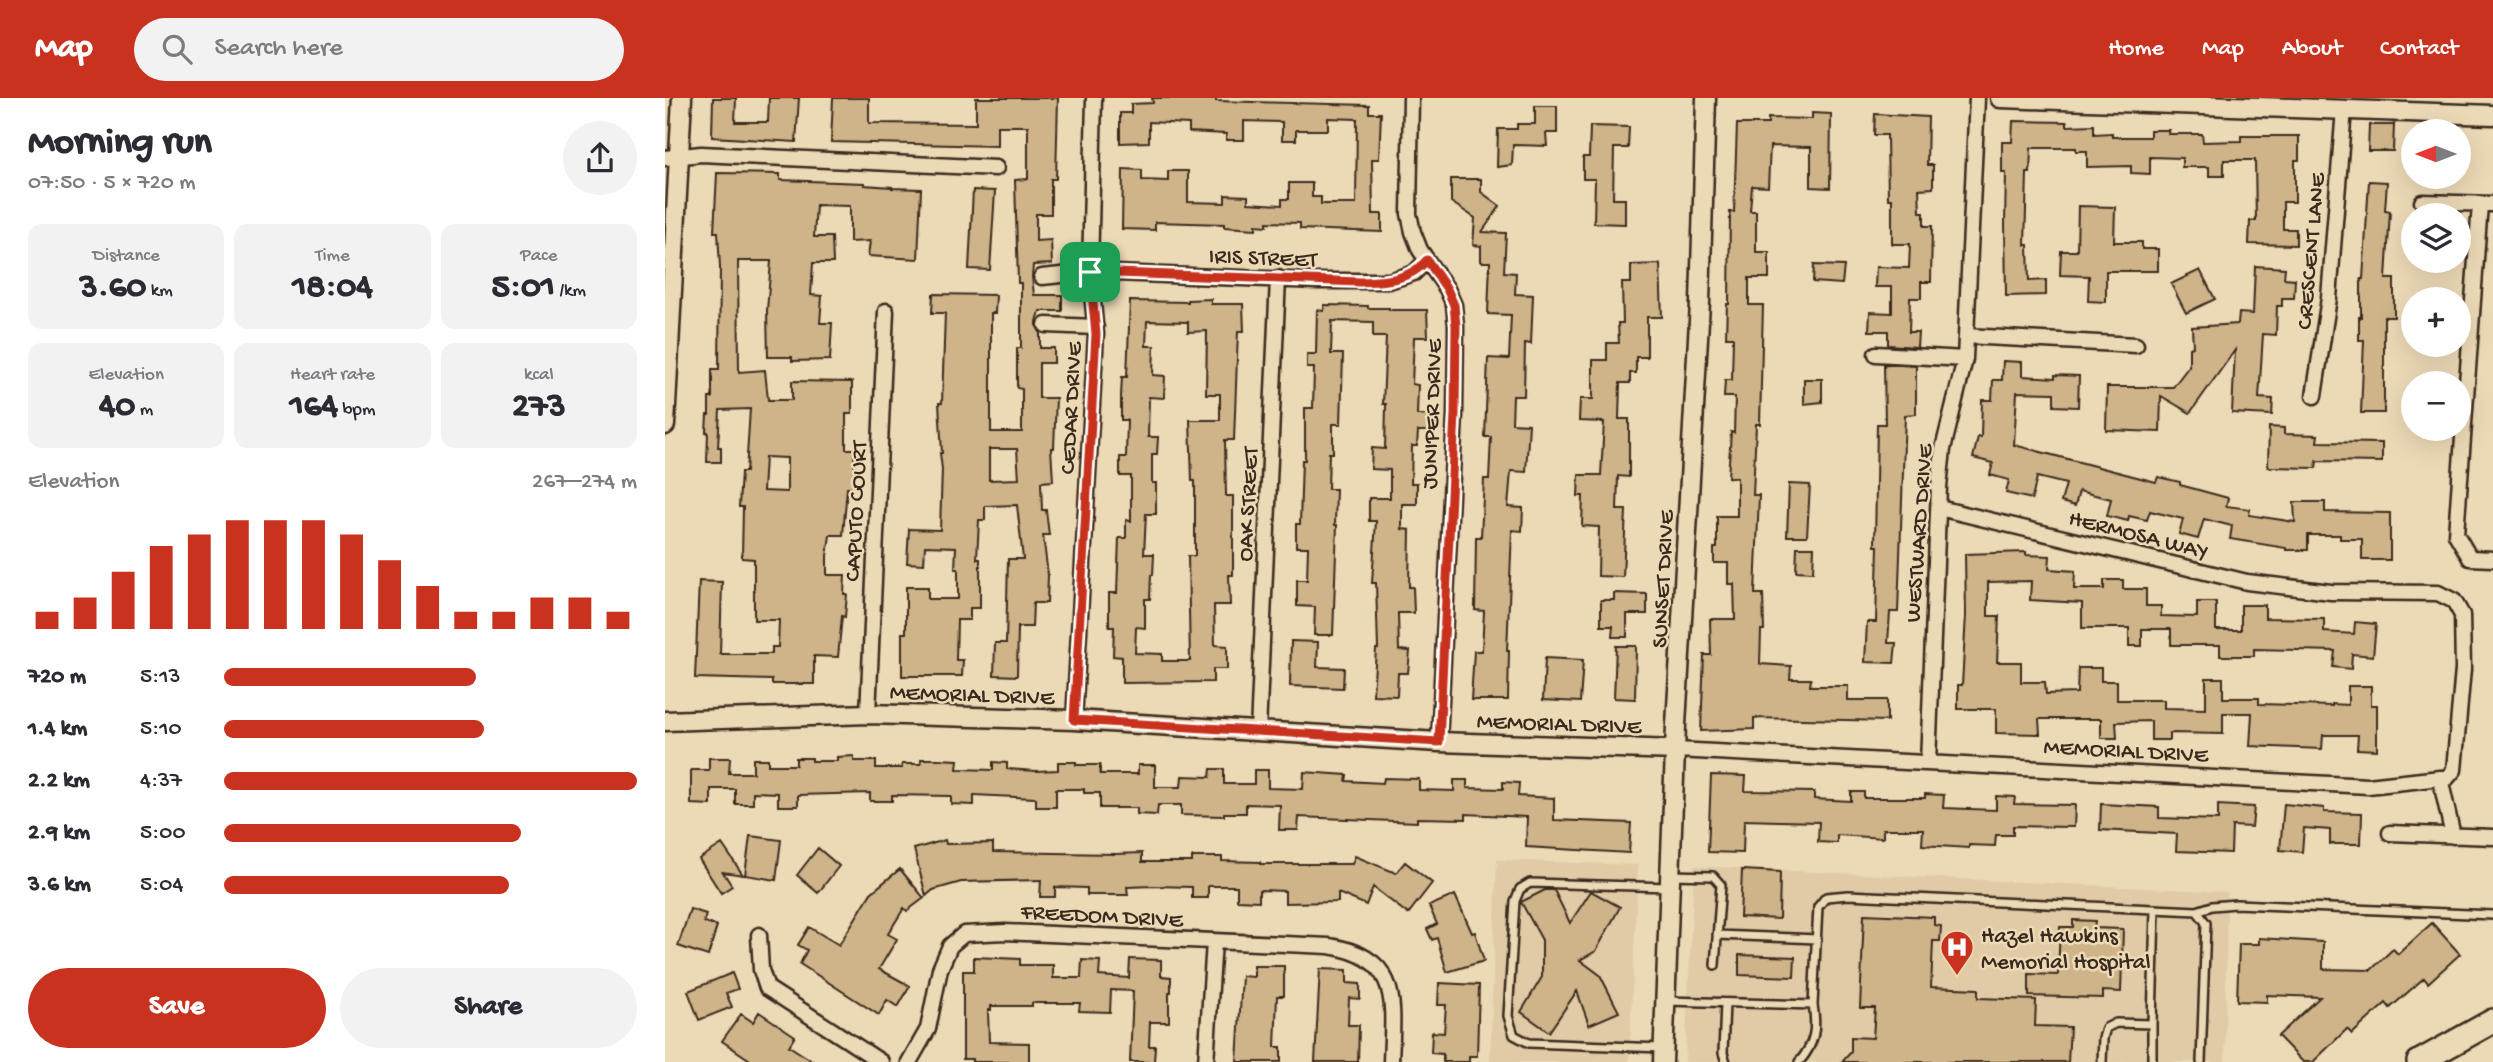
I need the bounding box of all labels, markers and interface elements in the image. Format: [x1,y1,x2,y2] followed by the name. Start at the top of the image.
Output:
[134,18,624,81] search box
[35,30,92,68] text: Map
[158,30,196,68] icon: search
[214,34,343,65] text: Search here
[2108,35,2164,64] text: Home
[2202,35,2244,64] text: Map
[2282,35,2342,64] text: About
[2380,35,2458,64] text: Contact
[2401,119,2471,189] north arrow
[2401,119,2471,441] map controls
[563,121,637,195] button: share
[28,122,212,166] text: Morning run
[28,170,196,197] text: 07:50 · 5 × 720 m
[2292,170,2333,331] street label: CRESCENT LANE
[2401,203,2471,273] button: layers
[1060,242,1120,302] pin
[1208,244,1319,275] street label: IRIS STREET
[93,245,160,268] text: Distance
[315,245,350,268] text: Time
[520,245,557,268] text: Pace
[1071,253,1109,291] icon: arrive
[80,268,146,309] text: 3.60
[292,268,373,309] text: 18:04
[492,268,555,309] text: 5:01
[146,280,173,303] text: km
[555,280,586,303] text: /km
[2401,287,2471,357] button: +
[1417,337,1450,490] street label: JUNIPER DRIVE
[1056,340,1090,475] street label: CEDAR DRIVE
[88,364,164,387] text: Elevation
[290,364,375,387] text: Heart rate
[524,364,554,387] text: kcal
[2401,371,2471,441] button: −
[99,387,135,428] text: 40
[290,387,338,428] text: 164
[512,387,566,428] text: 273
[135,399,153,422] text: m
[338,399,375,422] text: bpm
[840,439,875,582] street label: CAPUTO COURT
[1901,442,1940,623] street label: WESTWARD DRIVE
[1233,445,1266,562] street label: OAK STREET
[28,469,119,496] text: Elevation
[532,469,637,496] text: 267–274 m
[2066,506,2211,567] street label: HERMOSA WAY
[1647,508,1682,649] street label: SUNSET DRIVE
[28,664,86,691] text: 720 m
[140,664,181,691] text: 5:13
[889,680,1056,713] street label: MEMORIAL DRIVE
[1476,709,1643,742] street label: MEMORIAL DRIVE
[28,716,87,743] text: 1.4 km
[140,716,182,743] text: 5:10
[2043,735,2210,770] street label: MEMORIAL DRIVE
[28,768,90,795] text: 2.2 km
[140,768,182,795] text: 4:37
[28,820,90,847] text: 2.9 km
[140,820,185,847] text: 5:00
[28,872,91,899] text: 3.6 km
[140,872,183,899] text: 5:04
[1019,900,1185,935] street label: FREEDOM DRIVE
[1981,924,2151,977] place label: Hazel Hawkins Memorial Hospital
[1938,928,1976,977] hospital icon: Hazel Hawkins Memorial Hospital
[28,968,326,1048] button: Save
[340,968,637,1048] button: Share

